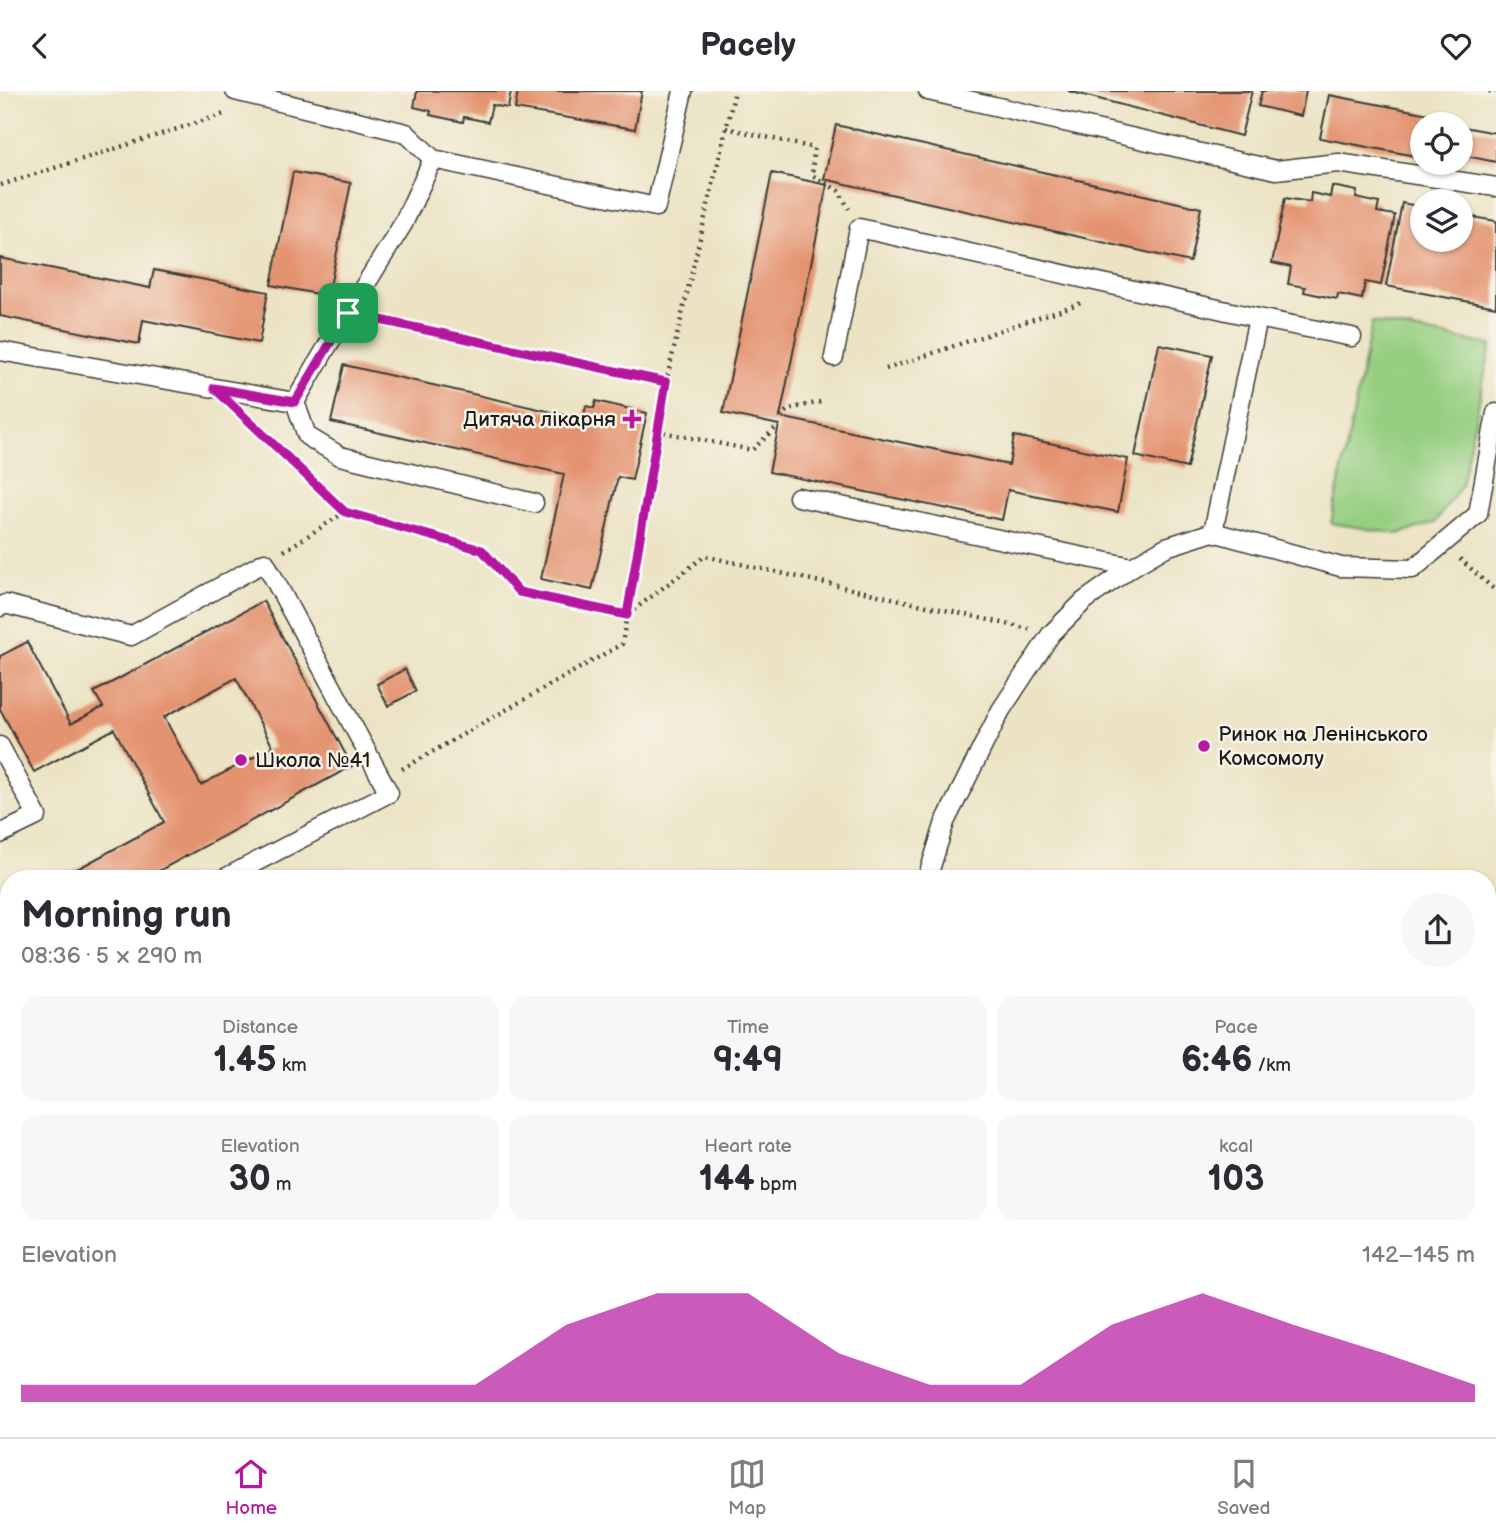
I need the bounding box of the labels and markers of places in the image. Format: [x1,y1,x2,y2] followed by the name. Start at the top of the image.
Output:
[318,283,378,343] pin
[463,407,616,432] place label: Дитяча лікарня
[622,409,642,429] marker: Дитяча лікарня
[1218,722,1428,771] place label: Ринок на Ленінського Комсомолу
[1196,738,1212,754] marker: Ринок на Ленінського Комсомолу
[255,748,370,773] place label: Школа №41
[233,752,249,768] marker: Школа №41

